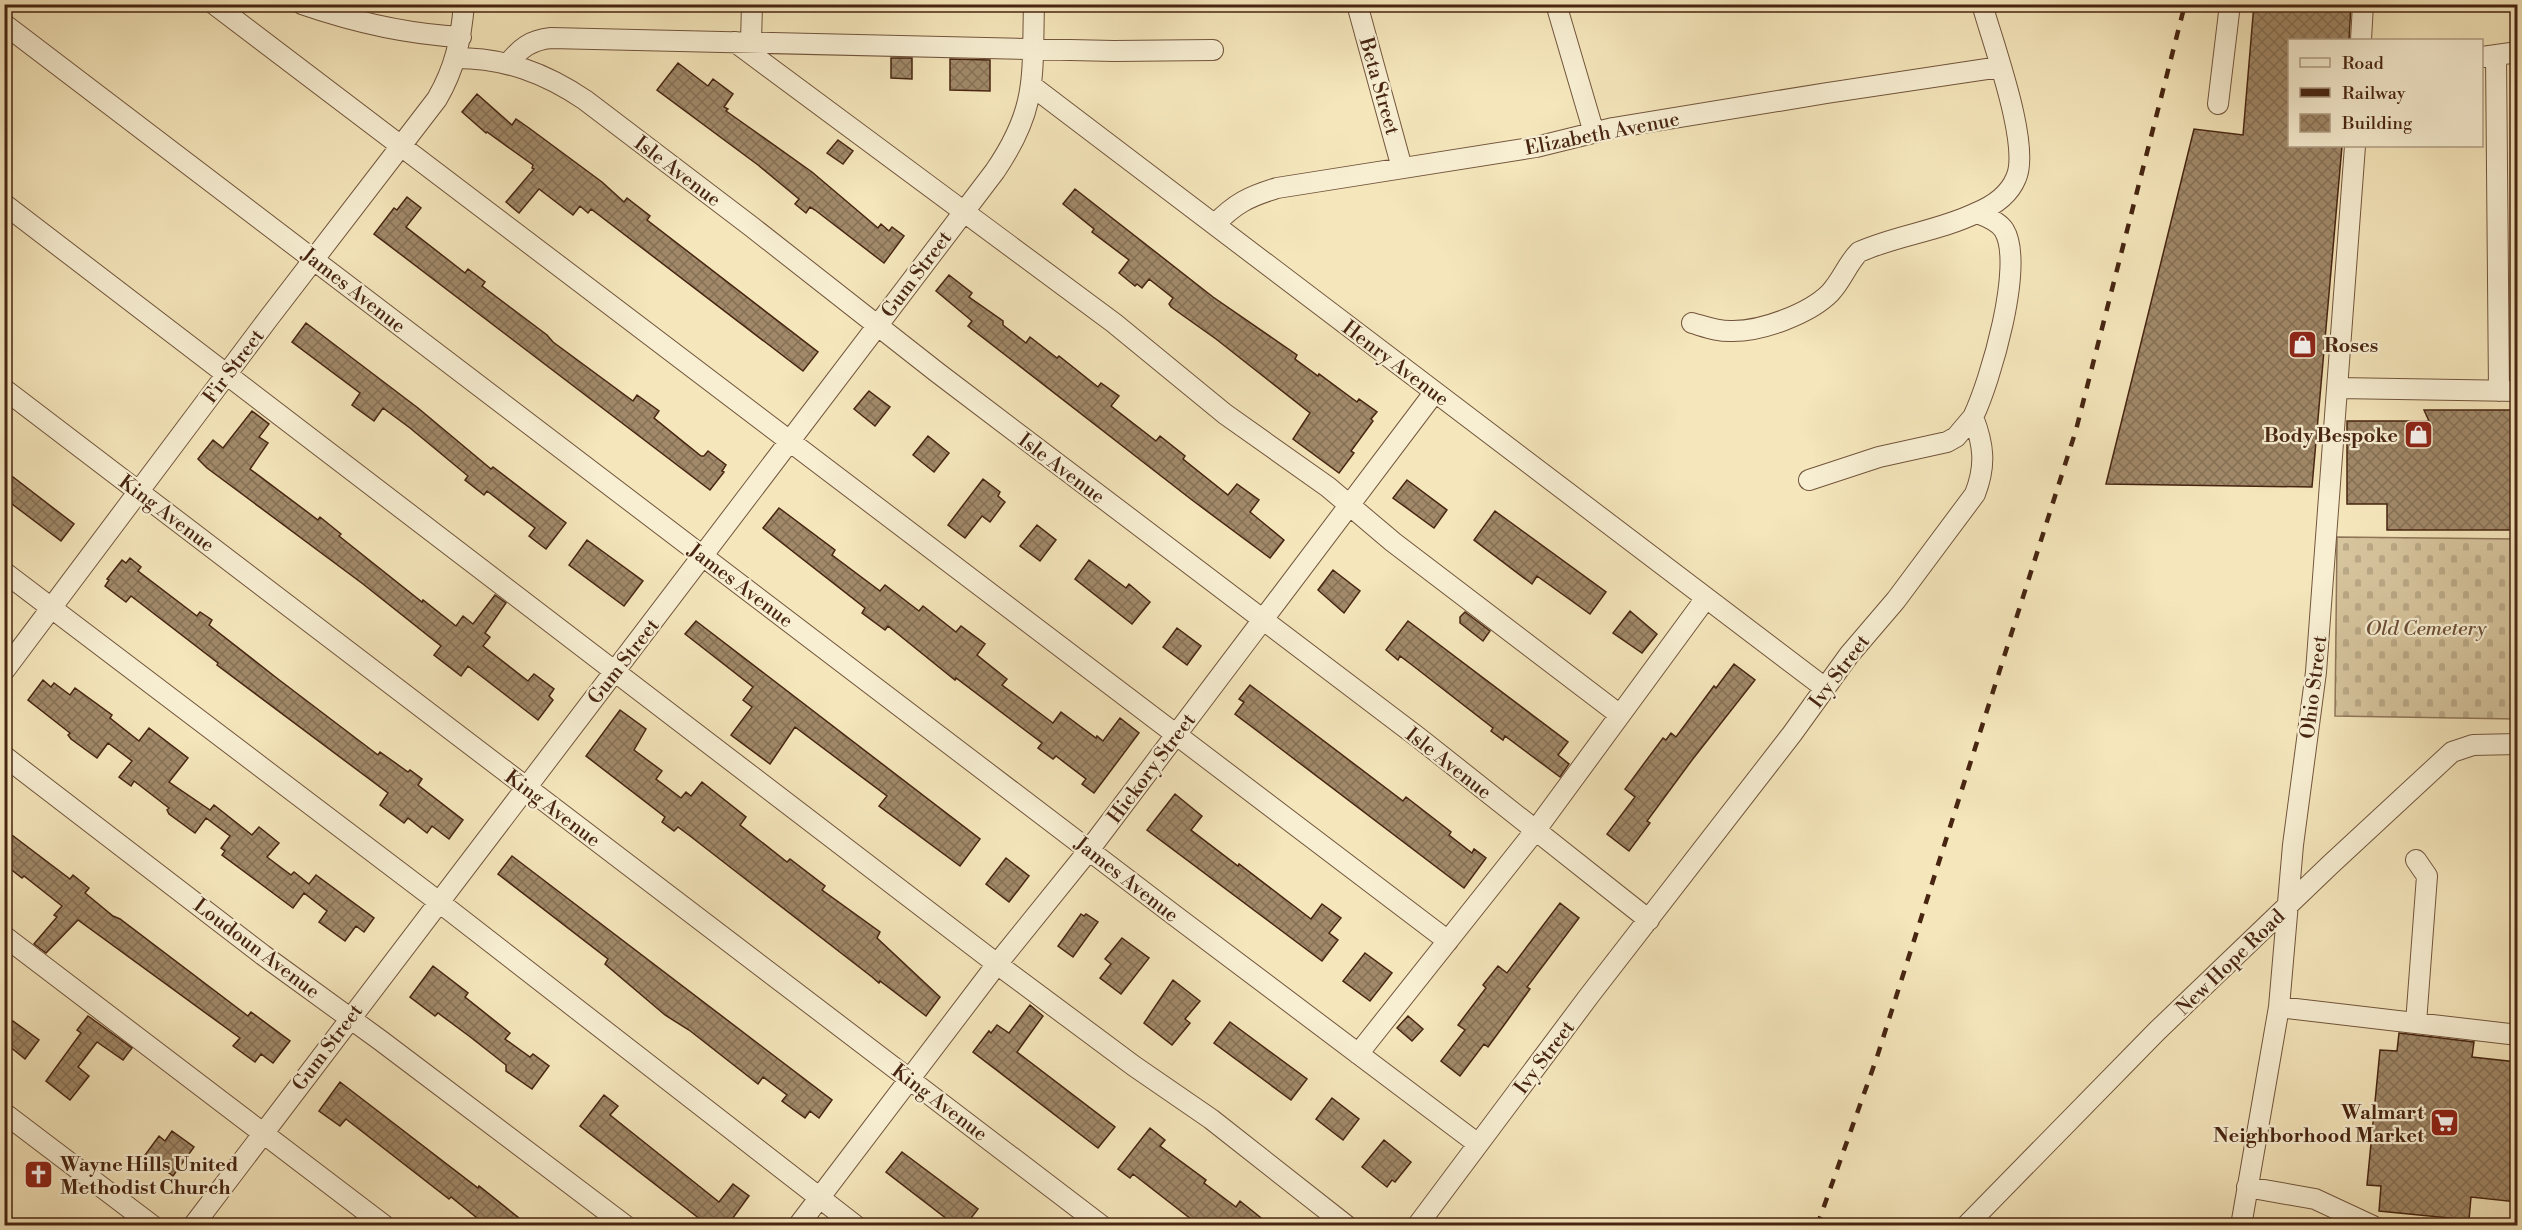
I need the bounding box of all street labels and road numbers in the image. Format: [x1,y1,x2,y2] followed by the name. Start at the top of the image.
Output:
[1352,34,1404,138] street label: Beta Street
[1523,107,1682,162] street label: Elizabeth Avenue
[629,131,726,213] street label: Isle Avenue
[876,227,958,323] street label: Gum Street
[295,242,410,340] street label: James Avenue
[1337,316,1453,412] street label: Henry Avenue
[198,325,270,409] street label: Fir Street
[1013,428,1110,510] street label: Isle Avenue
[113,470,219,558] street label: King Avenue
[682,538,798,634] street label: James Avenue
[583,614,665,710] street label: Gum Street
[1804,630,1876,714] street label: Ivy Street
[2296,634,2333,740] street label: Ohio Street
[1103,709,1202,829] street label: Hickory Street
[1400,723,1496,806] street label: Isle Avenue
[499,765,605,853] street label: King Avenue
[1068,831,1183,929] street label: James Avenue
[188,894,324,1005] street label: Loudoun Avenue
[2171,904,2291,1021] street label: New Hope Road
[287,1000,369,1096] street label: Gum Street
[1509,1016,1581,1100] street label: Ivy Street
[886,1059,992,1147] street label: King Avenue

